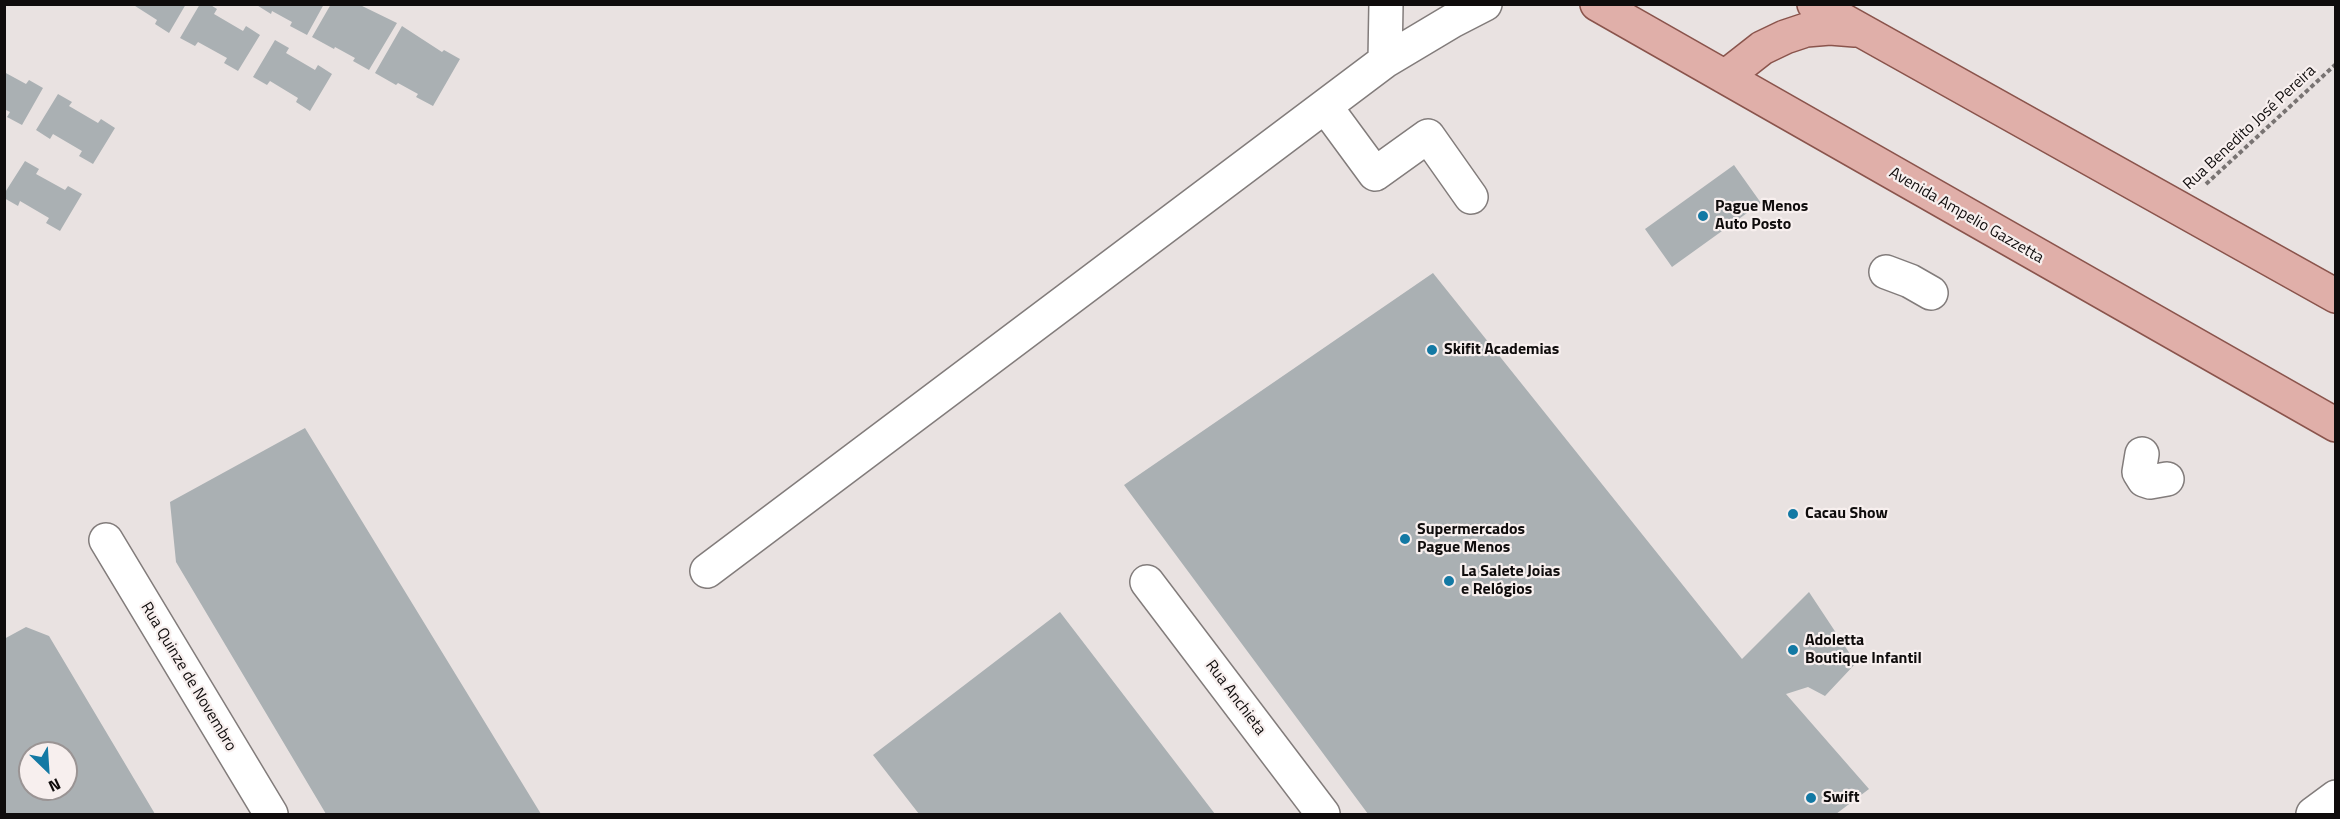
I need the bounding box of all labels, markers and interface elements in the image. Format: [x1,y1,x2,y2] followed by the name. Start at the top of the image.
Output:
[2180,62,2320,194] street label: Rua Benedito José Pereira
[1885,164,2047,268] street label: Avenida Ampelio Gazzetta
[1715,197,1808,235] place label: Pague Menos Auto Posto
[1696,209,1710,223] marker: Pague Menos Auto Posto
[1444,340,1559,360] place label: Skifit Academias
[1425,343,1439,357] marker: Skifit Academias
[1805,504,1888,524] place label: Cacau Show
[1786,507,1800,521] marker: Cacau Show
[1417,520,1525,558] place label: Supermercados Pague Menos
[1398,532,1412,546] marker: Supermercados Pague Menos
[1461,562,1560,600] place label: La Salete Joias e Relógios
[1442,574,1456,588] marker: La Salete Joias e Relógios
[136,599,240,755] street label: Rua Quinze de Novembro
[1805,631,1922,669] place label: Adoletta Boutique Infantil
[1786,643,1800,657] marker: Adoletta Boutique Infantil
[1201,657,1269,739] street label: Rua Anchieta
[18,741,78,801] north arrow
[45,772,65,799] text: N
[1823,788,1860,808] place label: Swift
[1804,791,1818,805] marker: Swift

